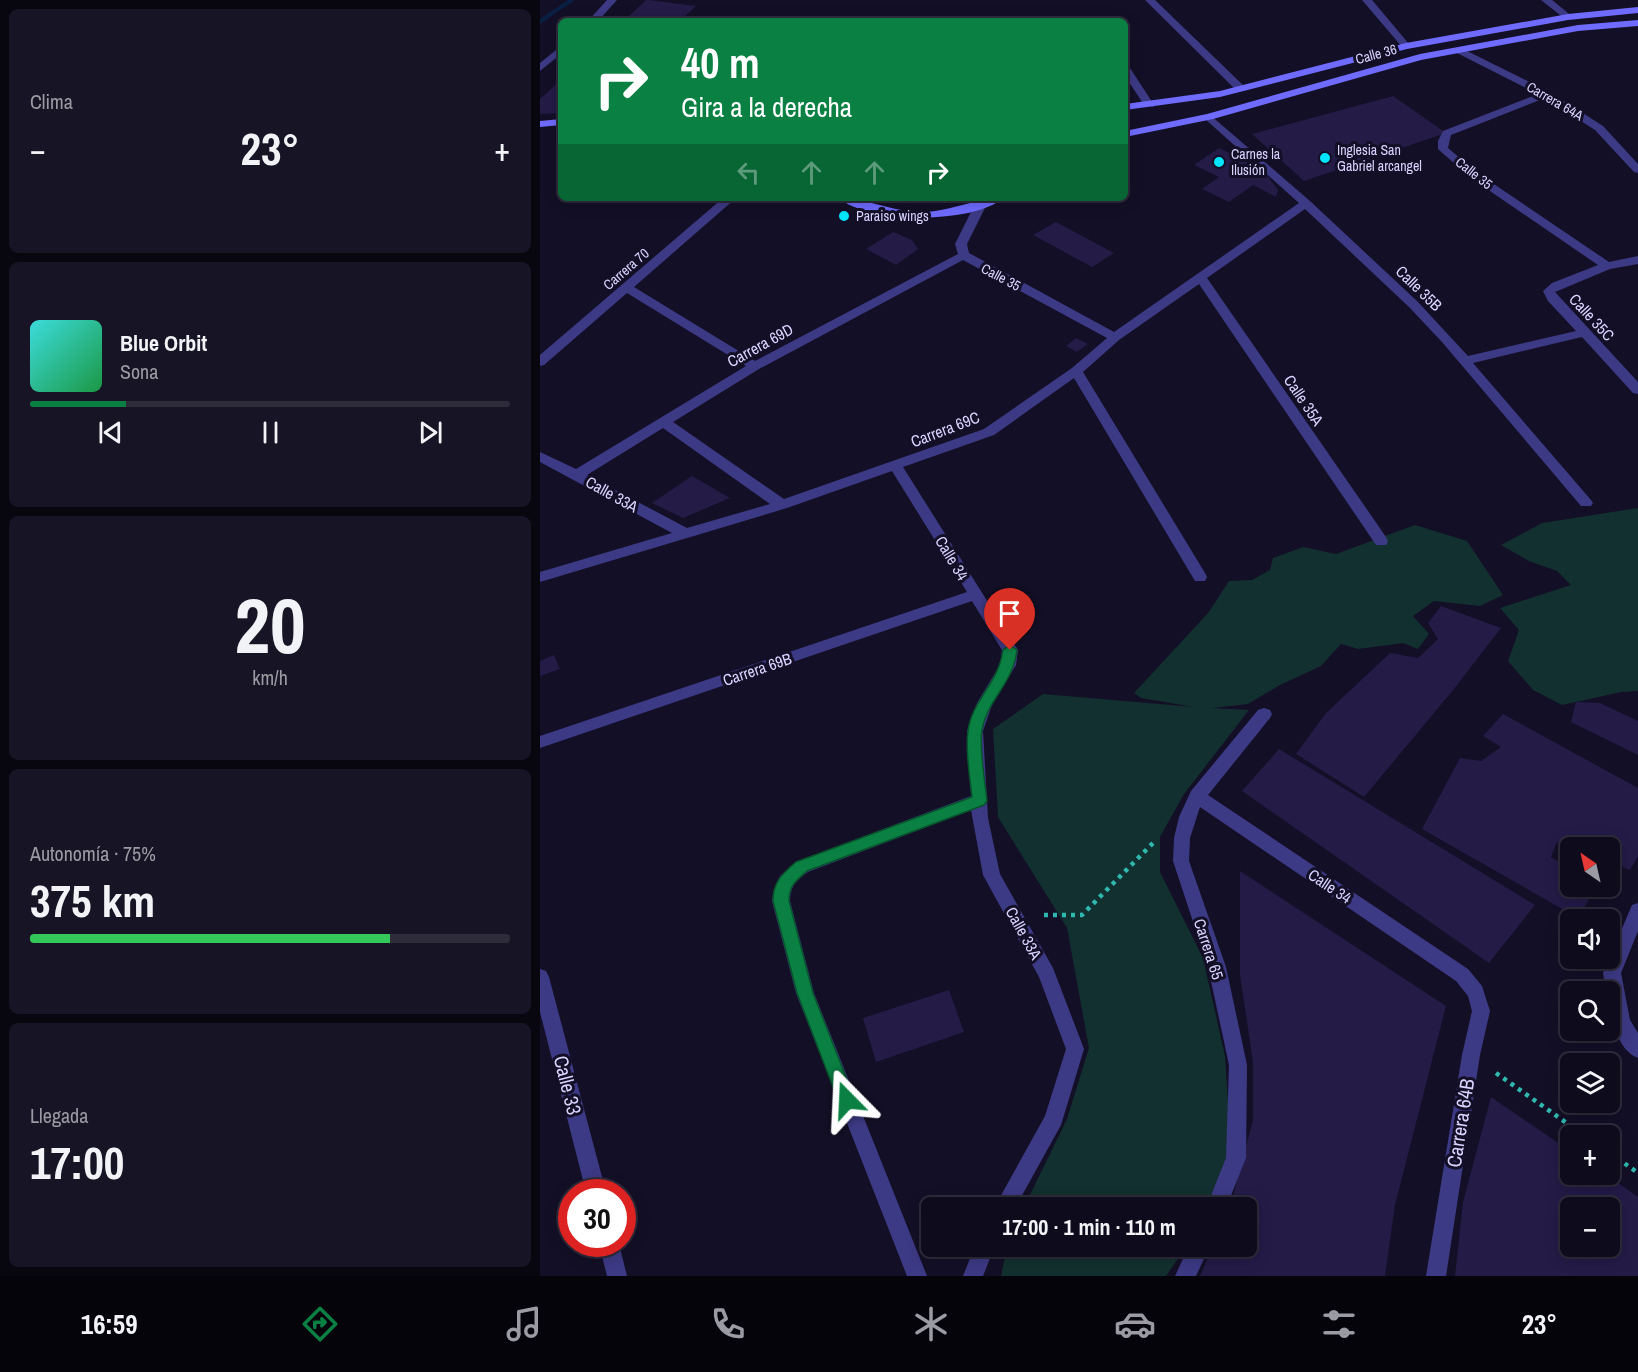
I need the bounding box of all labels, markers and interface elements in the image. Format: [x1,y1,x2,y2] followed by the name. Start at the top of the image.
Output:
[681,35,760,91] text: 40 m
[1353,40,1399,68] street label: Calle 36
[582,42,660,120] icon: right
[1523,78,1587,125] street label: Carrera 64A
[30,88,73,115] text: Clima
[681,89,852,125] text: Gira a la derecha
[240,118,300,179] text: 23°
[30,127,46,171] text: −
[494,127,510,171] text: +
[1337,141,1422,175] place label: Inglesia San Gabriel arcangel
[1231,145,1281,179] place label: Carnes la Ilusión
[1318,151,1332,165] marker: Inglesia San Gabriel arcangel
[1452,153,1496,193] street label: Calle 35
[1212,155,1226,169] marker: Carnes la Ilusión
[732,156,765,189] icon: left
[795,156,828,189] icon: ahead
[858,156,891,189] icon: ahead
[921,156,954,189] icon: right
[856,207,929,225] place label: Paraiso wings
[837,209,851,223] marker: Paraiso wings
[599,244,653,294] street label: Carrera 70
[978,259,1024,295] street label: Calle 35
[1391,260,1447,316] street label: Calle 35B
[1564,288,1620,346] street label: Calle 35C
[723,318,797,372] street label: Carrera 69D
[120,328,207,358] text: Blue Orbit
[120,358,158,385] text: Sona
[1279,370,1329,430] street label: Calle 35A
[907,406,983,452] street label: Carrera 69C
[94,416,127,449] icon: previous
[254,416,287,449] icon: pause
[414,416,447,449] icon: next
[582,471,642,518] street label: Calle 33A
[930,532,974,584] street label: Calle 34
[234,572,306,677] text: 20
[984,588,1035,650] pin
[993,597,1026,630] icon: arrive
[720,647,795,691] street label: Carrera 69B
[252,664,288,691] text: km/h
[1560,837,1620,897] north arrow
[1560,837,1620,1257] map controls
[30,840,156,867] text: Autonomía · 75%
[1304,863,1356,909] street label: Calle 34
[30,870,155,931] text: 375 km
[1001,903,1048,963] street label: Calle 33A
[1560,909,1620,969] button: sound
[1189,916,1229,982] street label: Carrera 65
[1560,981,1620,1041] button: search
[548,1053,588,1117] street label: Calle 33
[1560,1053,1620,1113] button: layers
[815,1068,879,1132] position arrow
[1440,1077,1480,1169] street label: Carrera 64B
[30,1102,88,1129] text: Llegada
[1560,1125,1620,1185] button: +
[30,1132,124,1193] text: 17:00
[558,1179,636,1257] speed limit sign: 30
[1560,1197,1620,1257] button: −
[1002,1212,1176,1242] text: 17:00 · 1 min · 110 m
[299,1303,341,1345] icon: directions
[503,1303,545,1345] icon: music
[707,1303,749,1345] icon: phone
[910,1303,952,1345] icon: climate
[1114,1303,1156,1345] icon: car
[1318,1303,1360,1345] icon: filters
[81,1306,137,1342] text: 16:59
[1522,1306,1557,1342] text: 23°

